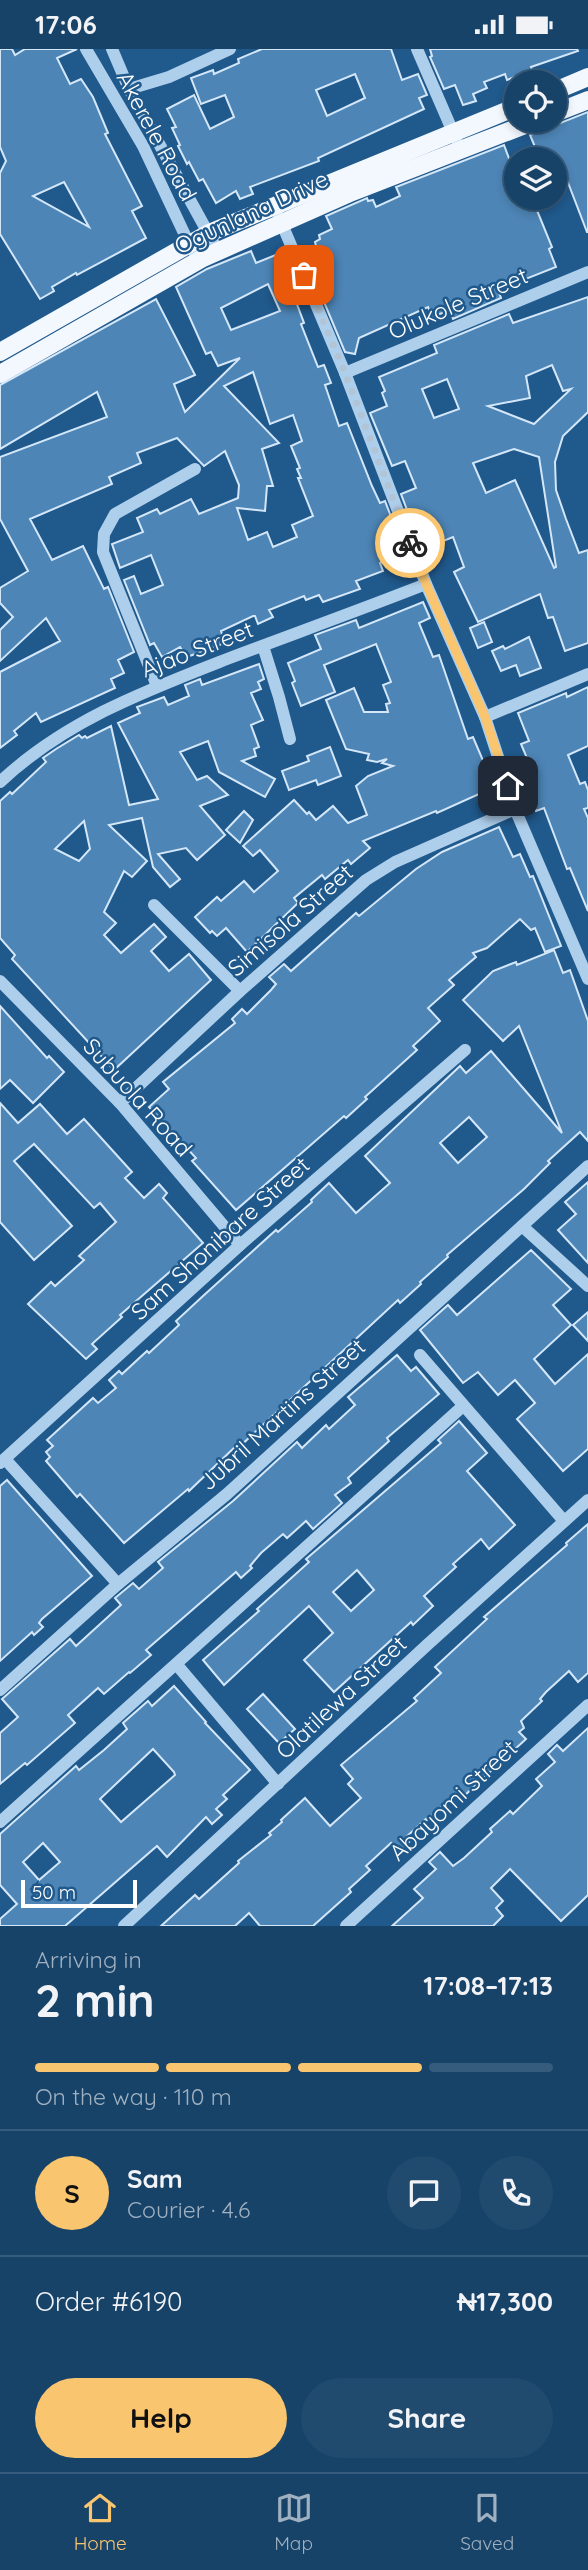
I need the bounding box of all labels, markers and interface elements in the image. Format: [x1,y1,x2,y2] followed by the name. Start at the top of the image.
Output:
[35,8,97,41] text: 17:06
[111,66,203,206] street label: Akerele Road
[504,70,567,210] map controls
[504,70,567,133] button: locate
[504,147,567,210] button: layers
[170,164,332,260] street label: Ogunlana Drive
[274,245,334,305] pin
[285,256,323,294] icon: bag
[384,261,532,345] street label: Olukole Street
[375,508,445,578] courier
[391,524,429,562] icon: bike
[137,614,257,684] street label: Ajao Street
[478,756,538,816] pin
[489,767,527,805] icon: home
[221,857,359,982] street label: Simisola Street
[77,1032,199,1162] street label: Subuola Road
[125,1150,316,1326] street label: Sam Shonibare Street
[193,1332,371,1496] street label: Jubril Martins Street
[270,1629,412,1765] street label: Olatilewa Street
[383,1733,523,1867] street label: Abayomi Street
[21,1877,136,1909] scale bar
[32,1880,76,1904] text: 50 m
[35,1945,142,1974] text: Arriving in
[423,1969,553,2002] text: 17:08–17:13
[35,1971,155,2029] text: 2 min
[35,2082,232,2111] text: On the way · 110 m
[387,2156,461,2230] button: chat
[479,2156,553,2230] button: phone
[127,2162,183,2195] text: Sam
[64,2177,80,2210] text: S
[127,2195,250,2224] text: Courier · 4.6
[35,2285,182,2318] text: Order #6190
[457,2285,553,2318] text: ₦17,300
[35,2378,287,2458] button: Help
[301,2378,553,2458] button: Share
[74,2489,127,2555] tab: Home
[274,2489,313,2555] tab: Map
[460,2489,514,2555] tab: Saved

